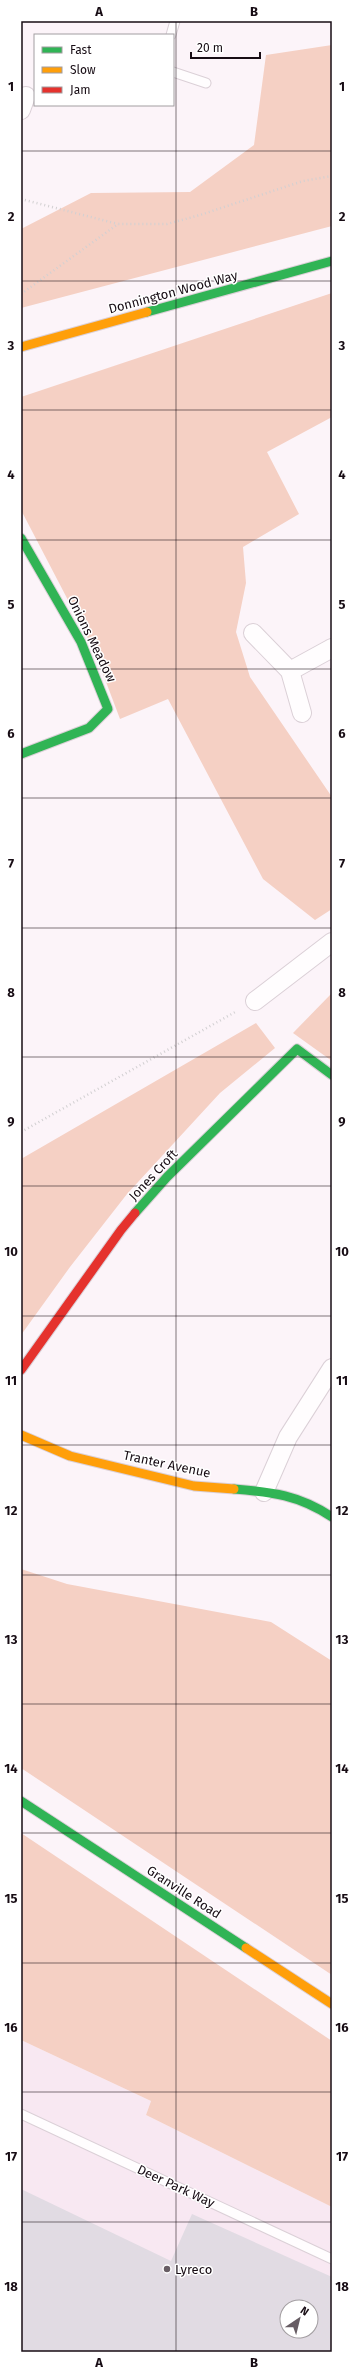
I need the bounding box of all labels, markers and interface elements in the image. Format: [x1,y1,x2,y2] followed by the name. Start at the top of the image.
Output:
[94,4,103,19] text: A
[250,4,258,19] text: B
[34,34,174,106] legend
[191,34,260,60] scale bar
[197,41,223,55] text: 20 m
[70,43,92,57] text: Fast
[70,63,96,77] text: Slow
[8,79,14,94] text: 1
[339,79,345,94] text: 1
[70,83,90,97] text: Jam
[8,209,15,224] text: 2
[339,209,346,224] text: 2
[107,267,240,316] street label: Donnington Wood Way
[7,338,15,353] text: 3
[338,338,346,353] text: 3
[7,467,15,482] text: 4
[338,467,346,482] text: 4
[65,594,120,685] street label: Onions Meadow
[8,597,15,612] text: 5
[339,597,346,612] text: 5
[7,726,15,741] text: 6
[338,726,346,741] text: 6
[8,856,14,871] text: 7
[339,856,345,871] text: 7
[7,985,15,1000] text: 8
[338,985,346,1000] text: 8
[7,1114,15,1129] text: 9
[338,1114,346,1129] text: 9
[126,1146,181,1204] street label: Jones Croft
[4,1244,18,1259] text: 10
[335,1244,349,1259] text: 10
[5,1373,17,1388] text: 11
[336,1373,348,1388] text: 11
[122,1447,212,1481] street label: Tranter Avenue
[5,1503,18,1518] text: 12
[336,1503,349,1518] text: 12
[5,1632,18,1647] text: 13
[336,1632,349,1647] text: 13
[4,1761,18,1776] text: 14
[335,1761,349,1776] text: 14
[144,1862,224,1922] street label: Granville Road
[4,1891,18,1906] text: 15
[335,1891,349,1906] text: 15
[4,2020,18,2035] text: 16
[335,2020,349,2035] text: 16
[5,2149,17,2164] text: 17
[336,2149,348,2164] text: 17
[135,2162,218,2211] street label: Deer Park Way
[175,2262,212,2277] place label: Lyreco
[162,2264,172,2274] marker: Lyreco
[4,2279,18,2294] text: 18
[335,2279,349,2294] text: 18
[279,2299,319,2339] north arrow
[298,2304,311,2319] text: N
[94,2355,103,2370] text: A
[250,2355,258,2370] text: B

